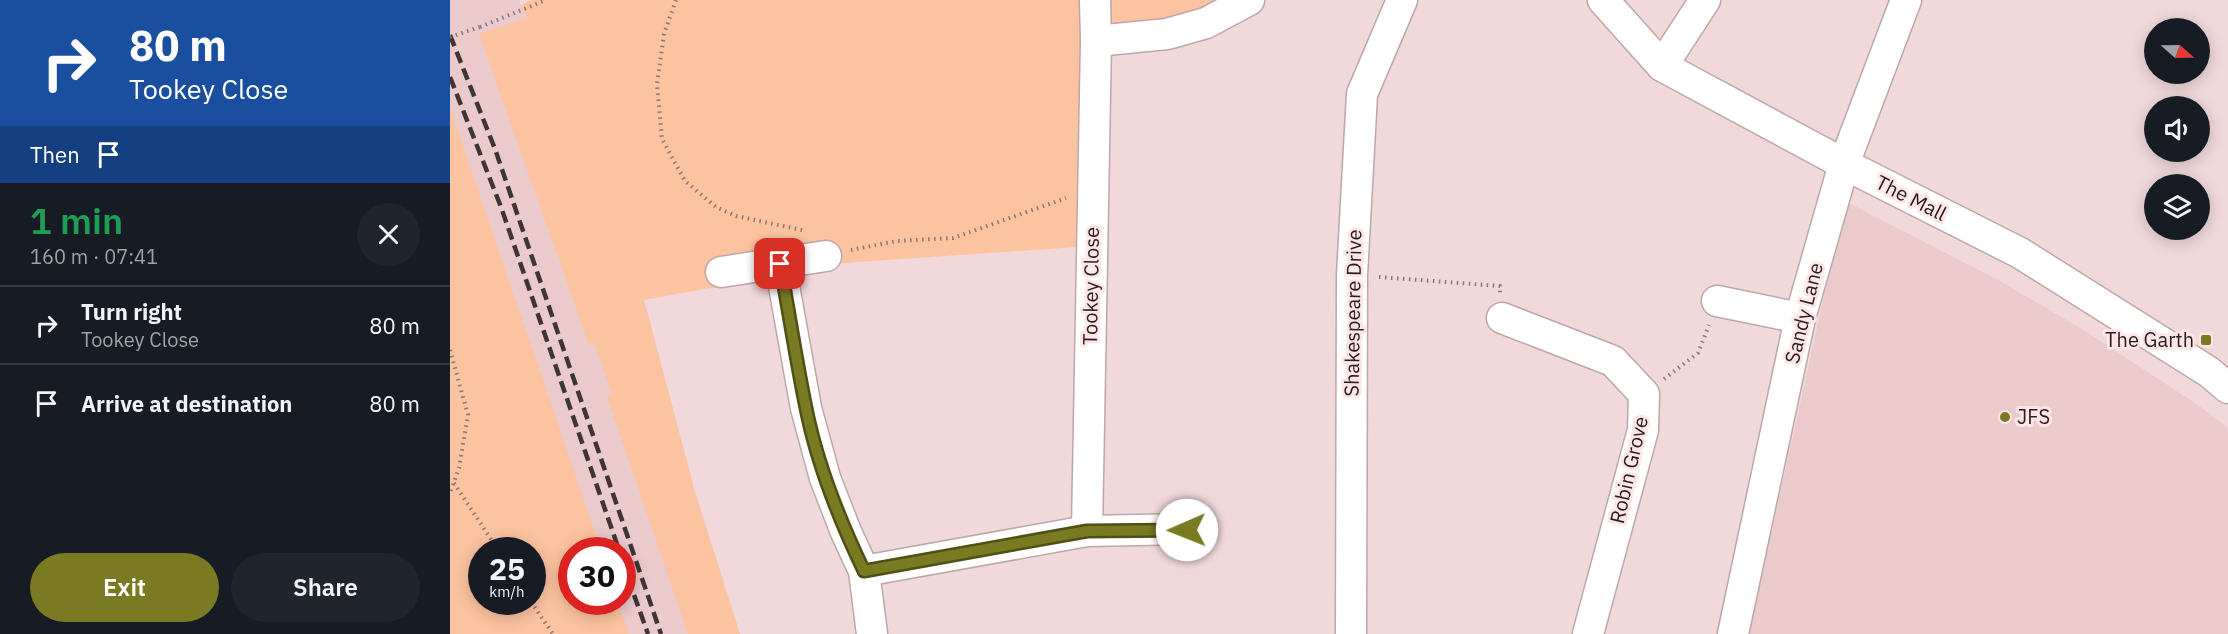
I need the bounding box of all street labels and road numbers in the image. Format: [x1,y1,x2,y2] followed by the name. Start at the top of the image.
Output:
[1871,168,1951,227] street label: The Mall
[1076,227,1105,345] street label: Tookey Close
[1338,229,1367,397] street label: Shakespeare Drive
[1778,260,1829,366] street label: Sandy Lane
[1603,414,1654,526] street label: Robin Grove

